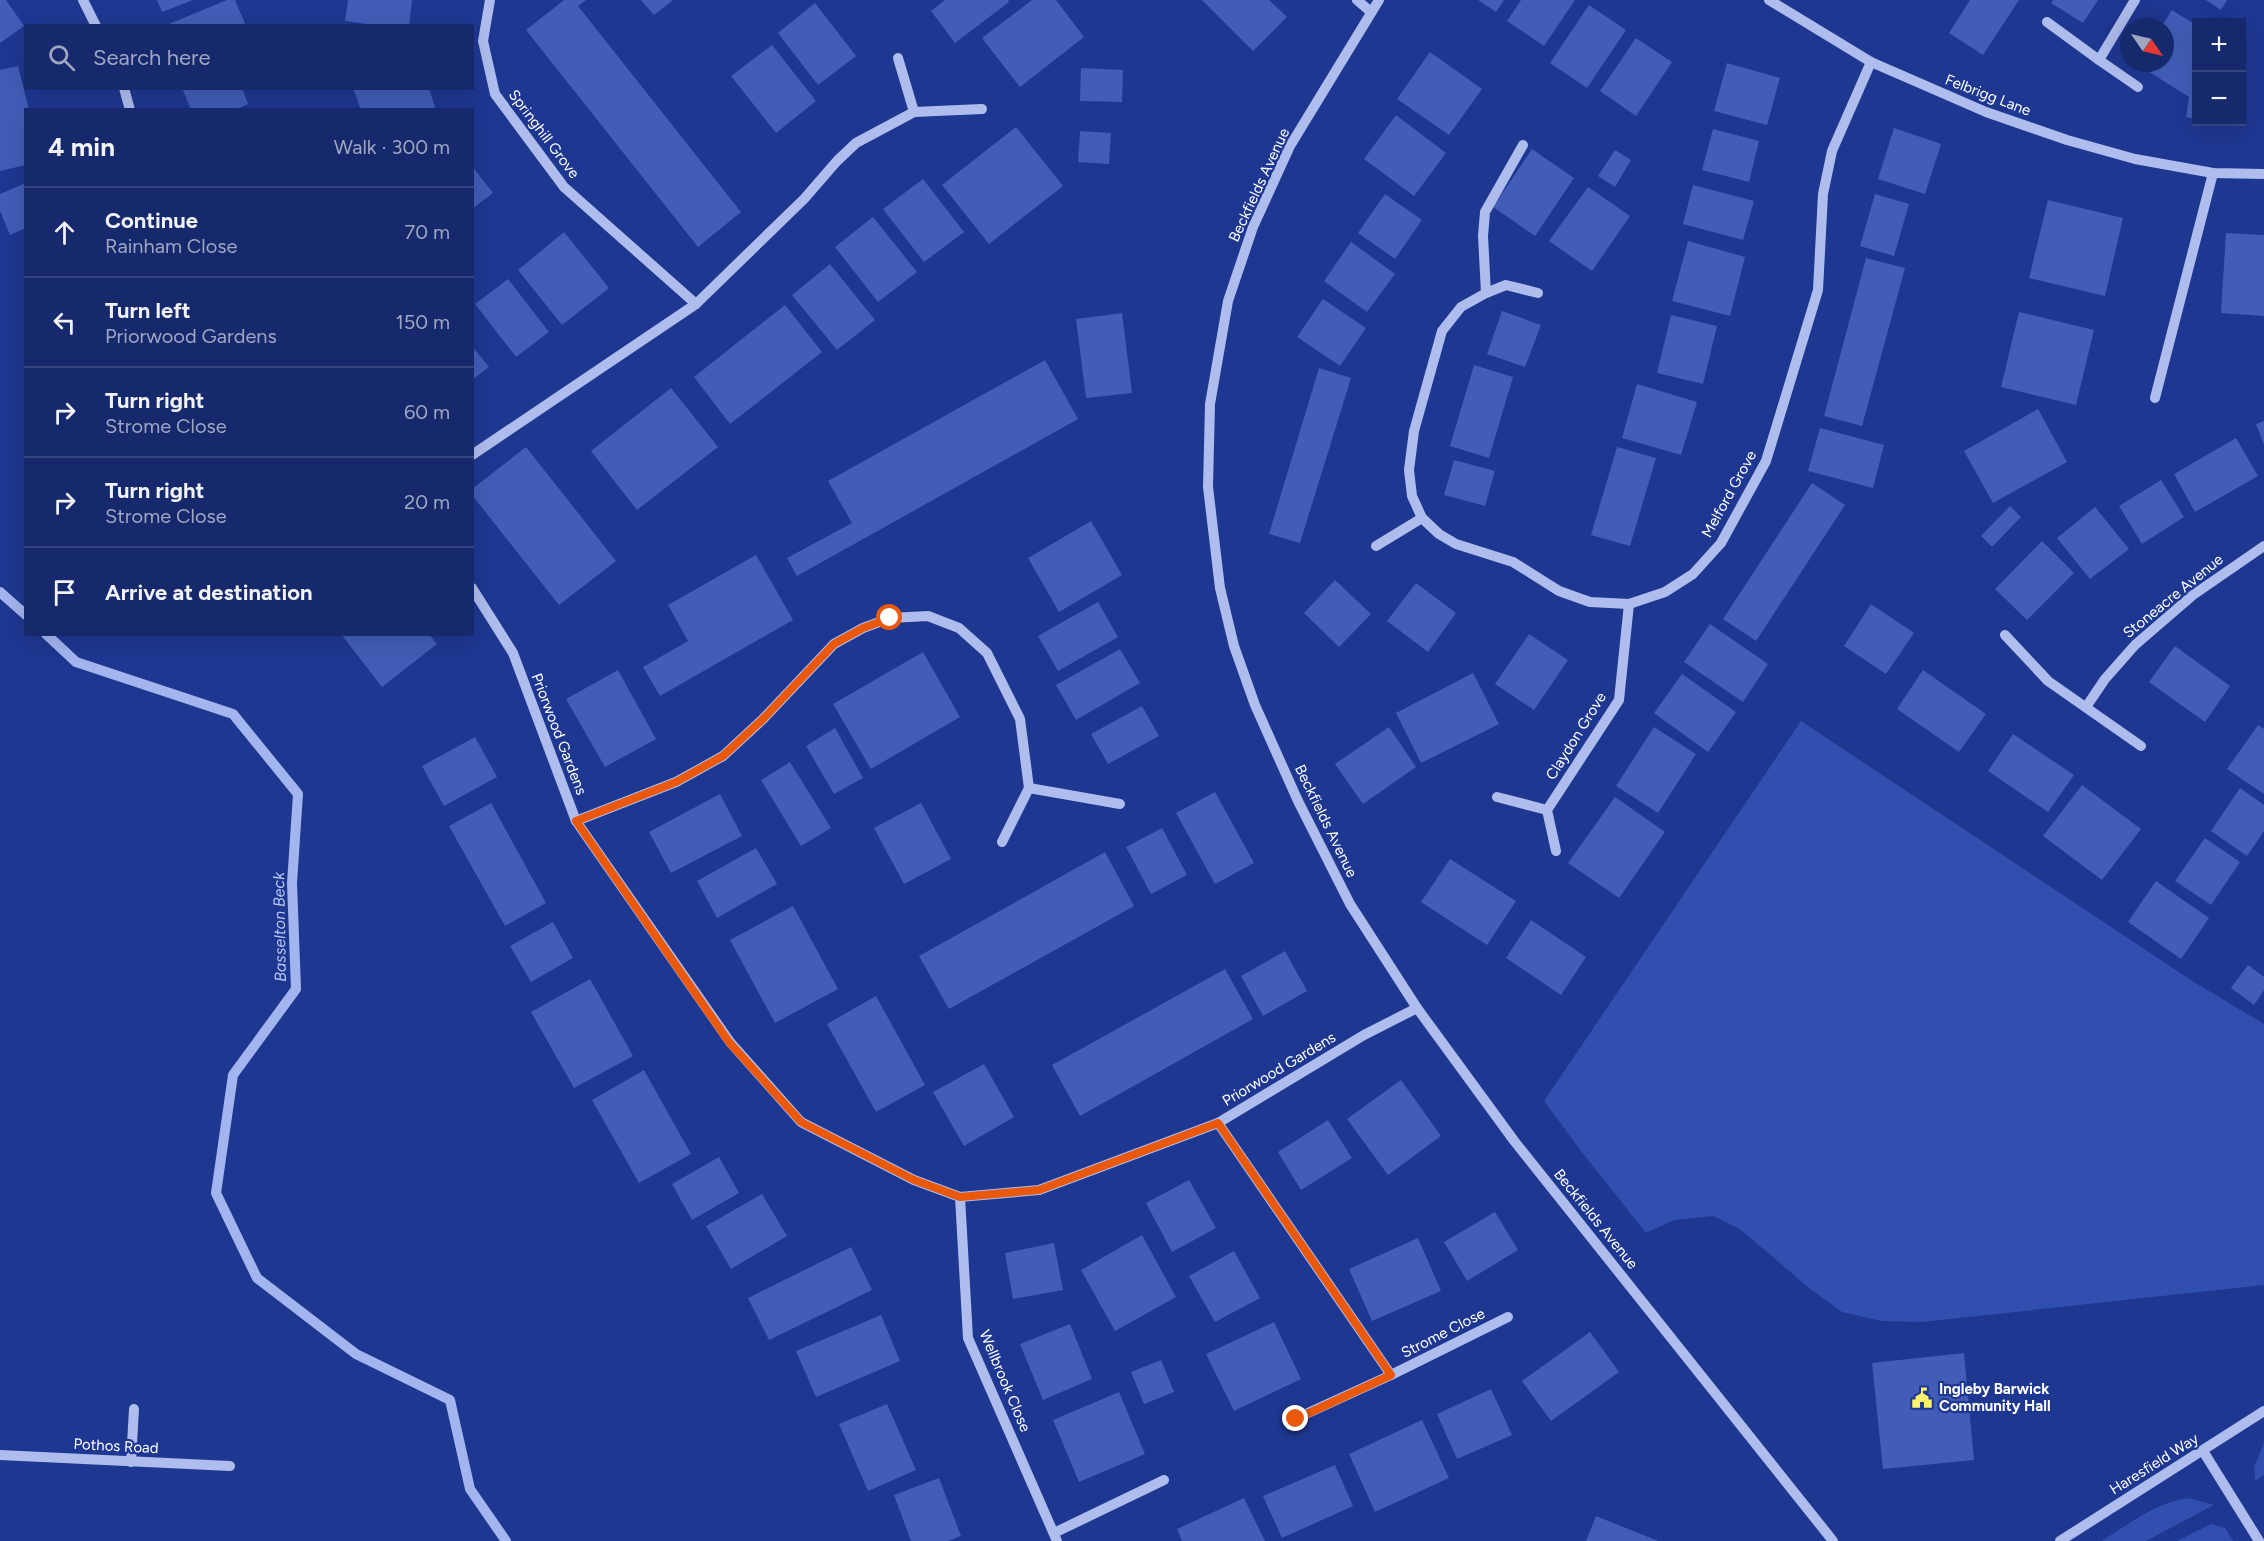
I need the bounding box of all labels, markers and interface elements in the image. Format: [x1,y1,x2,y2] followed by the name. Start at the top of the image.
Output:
[2120,18,2174,72] north arrow
[2192,18,2246,126] map controls
[2192,18,2246,72] button: +
[24,24,474,90] search box
[45,41,78,74] icon: search
[93,44,211,71] text: Search here
[1943,70,2033,120] street label: Felbrigg Lane
[2192,72,2246,126] button: −
[505,86,583,182] street label: Springhill Grove
[1225,125,1293,245] street label: Beckfields Avenue
[48,131,115,163] text: 4 min
[334,135,450,159] text: Walk · 300 m
[105,207,198,234] text: Continue
[48,216,81,249] icon: ahead
[404,220,450,244] text: 70 m
[105,234,238,258] text: Rainham Close
[105,297,191,324] text: Turn left
[48,306,81,339] icon: left
[395,310,450,334] text: 150 m
[105,324,277,348] text: Priorwood Gardens
[105,387,204,414] text: Turn right
[48,396,81,429] icon: right
[404,400,450,424] text: 60 m
[105,414,227,438] text: Strome Close
[1698,447,1760,541] street label: Melford Grove
[105,477,204,504] text: Turn right
[48,486,81,519] icon: right
[404,490,450,514] text: 20 m
[105,504,227,528] text: Strome Close
[2119,550,2227,642] street label: Stoneacre Avenue
[48,576,81,609] icon: arrive
[105,579,313,606] text: Arrive at destination
[876,604,902,630] route start
[528,671,590,797] street label: Priorwood Gardens
[1542,689,1610,783] street label: Claydon Grove
[1291,762,1361,880] street label: Beckfields Avenue
[269,871,290,982] water label: Basselton Beck
[1219,1028,1339,1110] street label: Priorwood Gardens
[1550,1165,1642,1273] street label: Beckfields Avenue
[1398,1304,1488,1362] street label: Strome Close
[975,1327,1035,1435] street label: Wellbrook Close
[1939,1380,2051,1415] place label: Ingleby Barwick Community Hall
[1910,1386,1934,1410] public building icon: Ingleby Barwick Community Hall
[1282,1405,1308,1431] route end
[2106,1429,2202,1498] street label: Haresfield Way
[73,1435,159,1457] street label: Pothos Road

